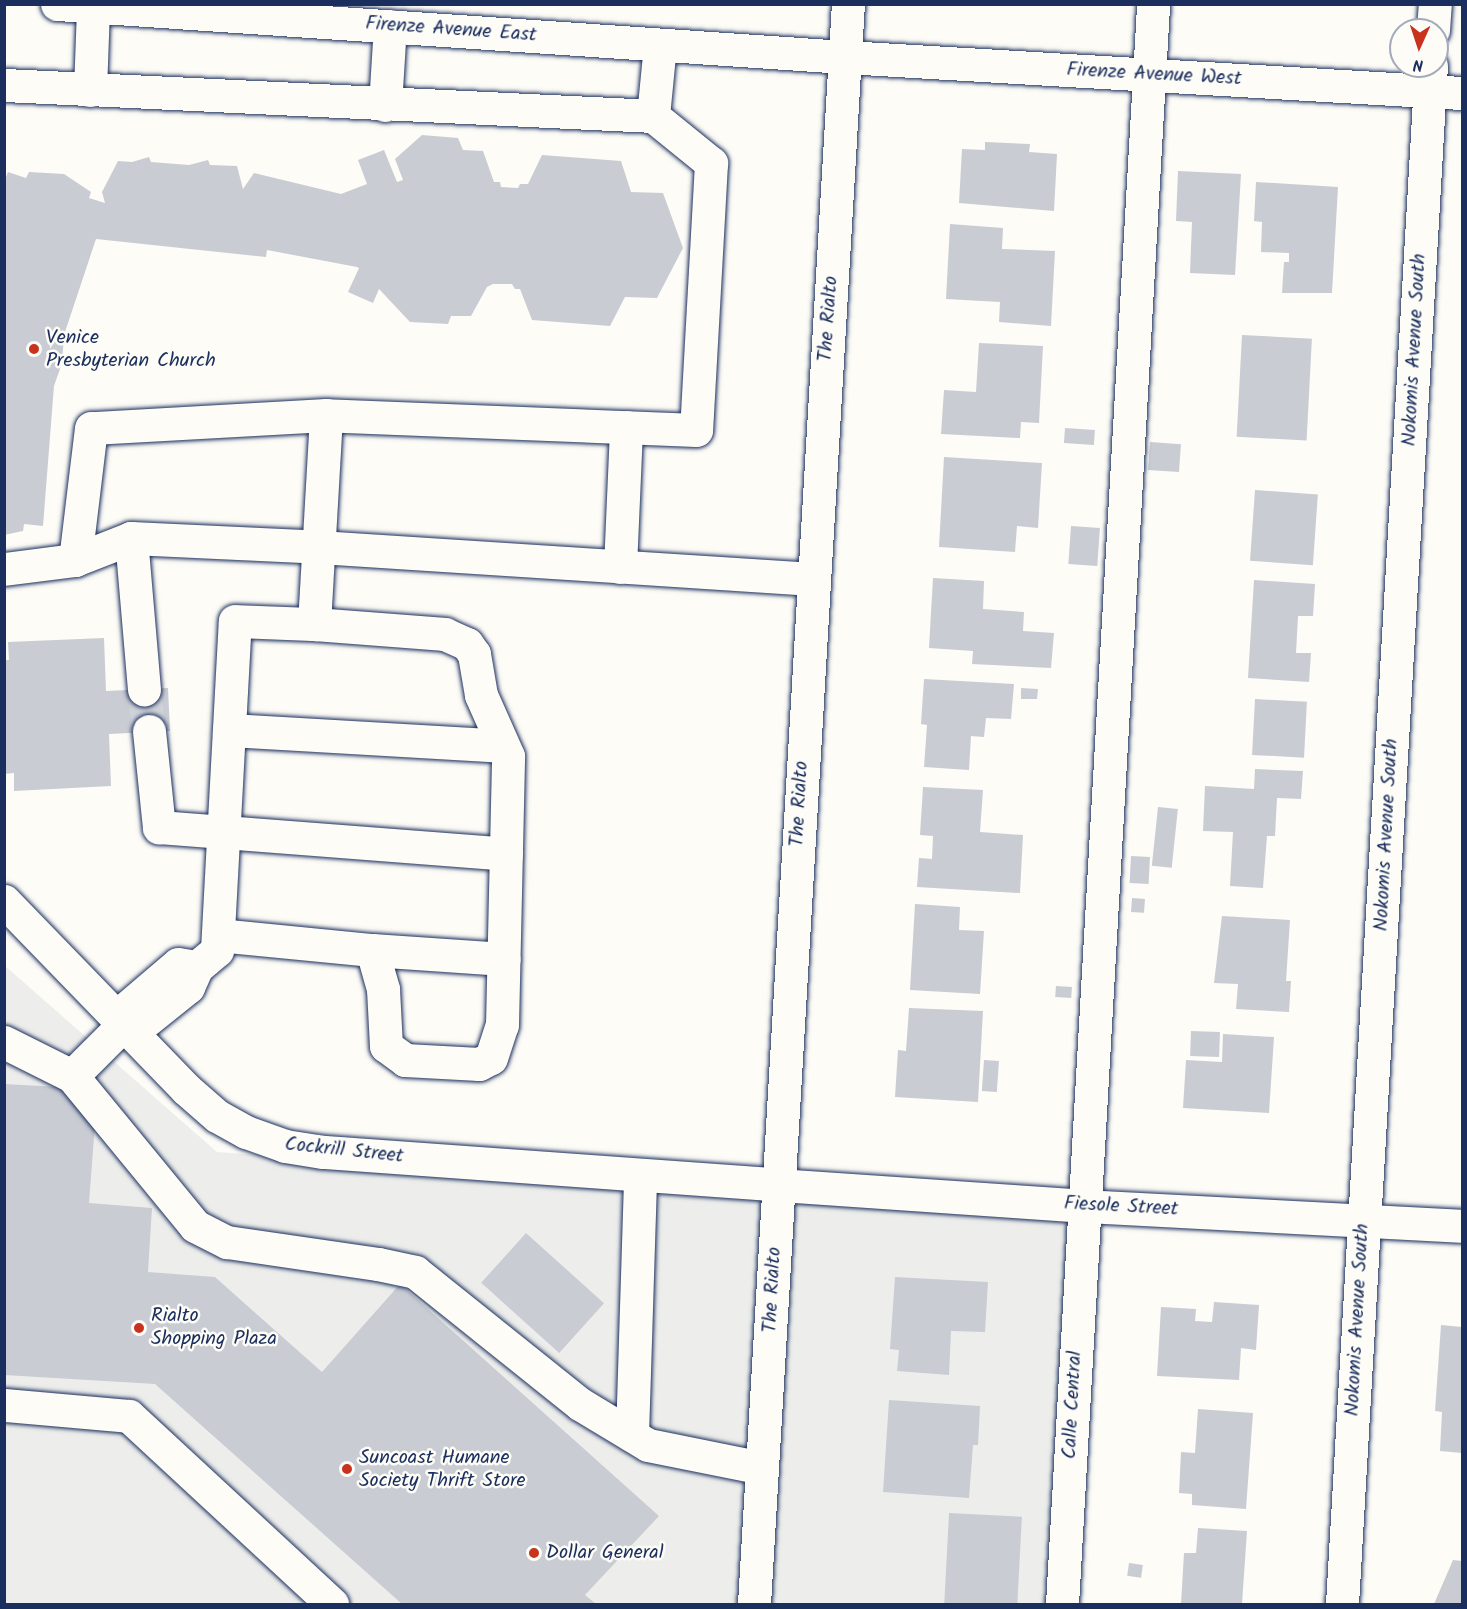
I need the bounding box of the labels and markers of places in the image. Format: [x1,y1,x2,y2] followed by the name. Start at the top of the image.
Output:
[46,326,216,373] place label: Venice Presbyterian Church
[27,342,41,356] marker: Venice Presbyterian Church
[151,1304,277,1351] place label: Rialto Shopping Plaza
[132,1321,146,1335] marker: Rialto Shopping Plaza
[359,1446,526,1493] place label: Suncoast Humane Society Thrift Store
[340,1462,354,1476] marker: Suncoast Humane Society Thrift Store
[546,1541,664,1565] place label: Dollar General
[527,1546,541,1560] marker: Dollar General

